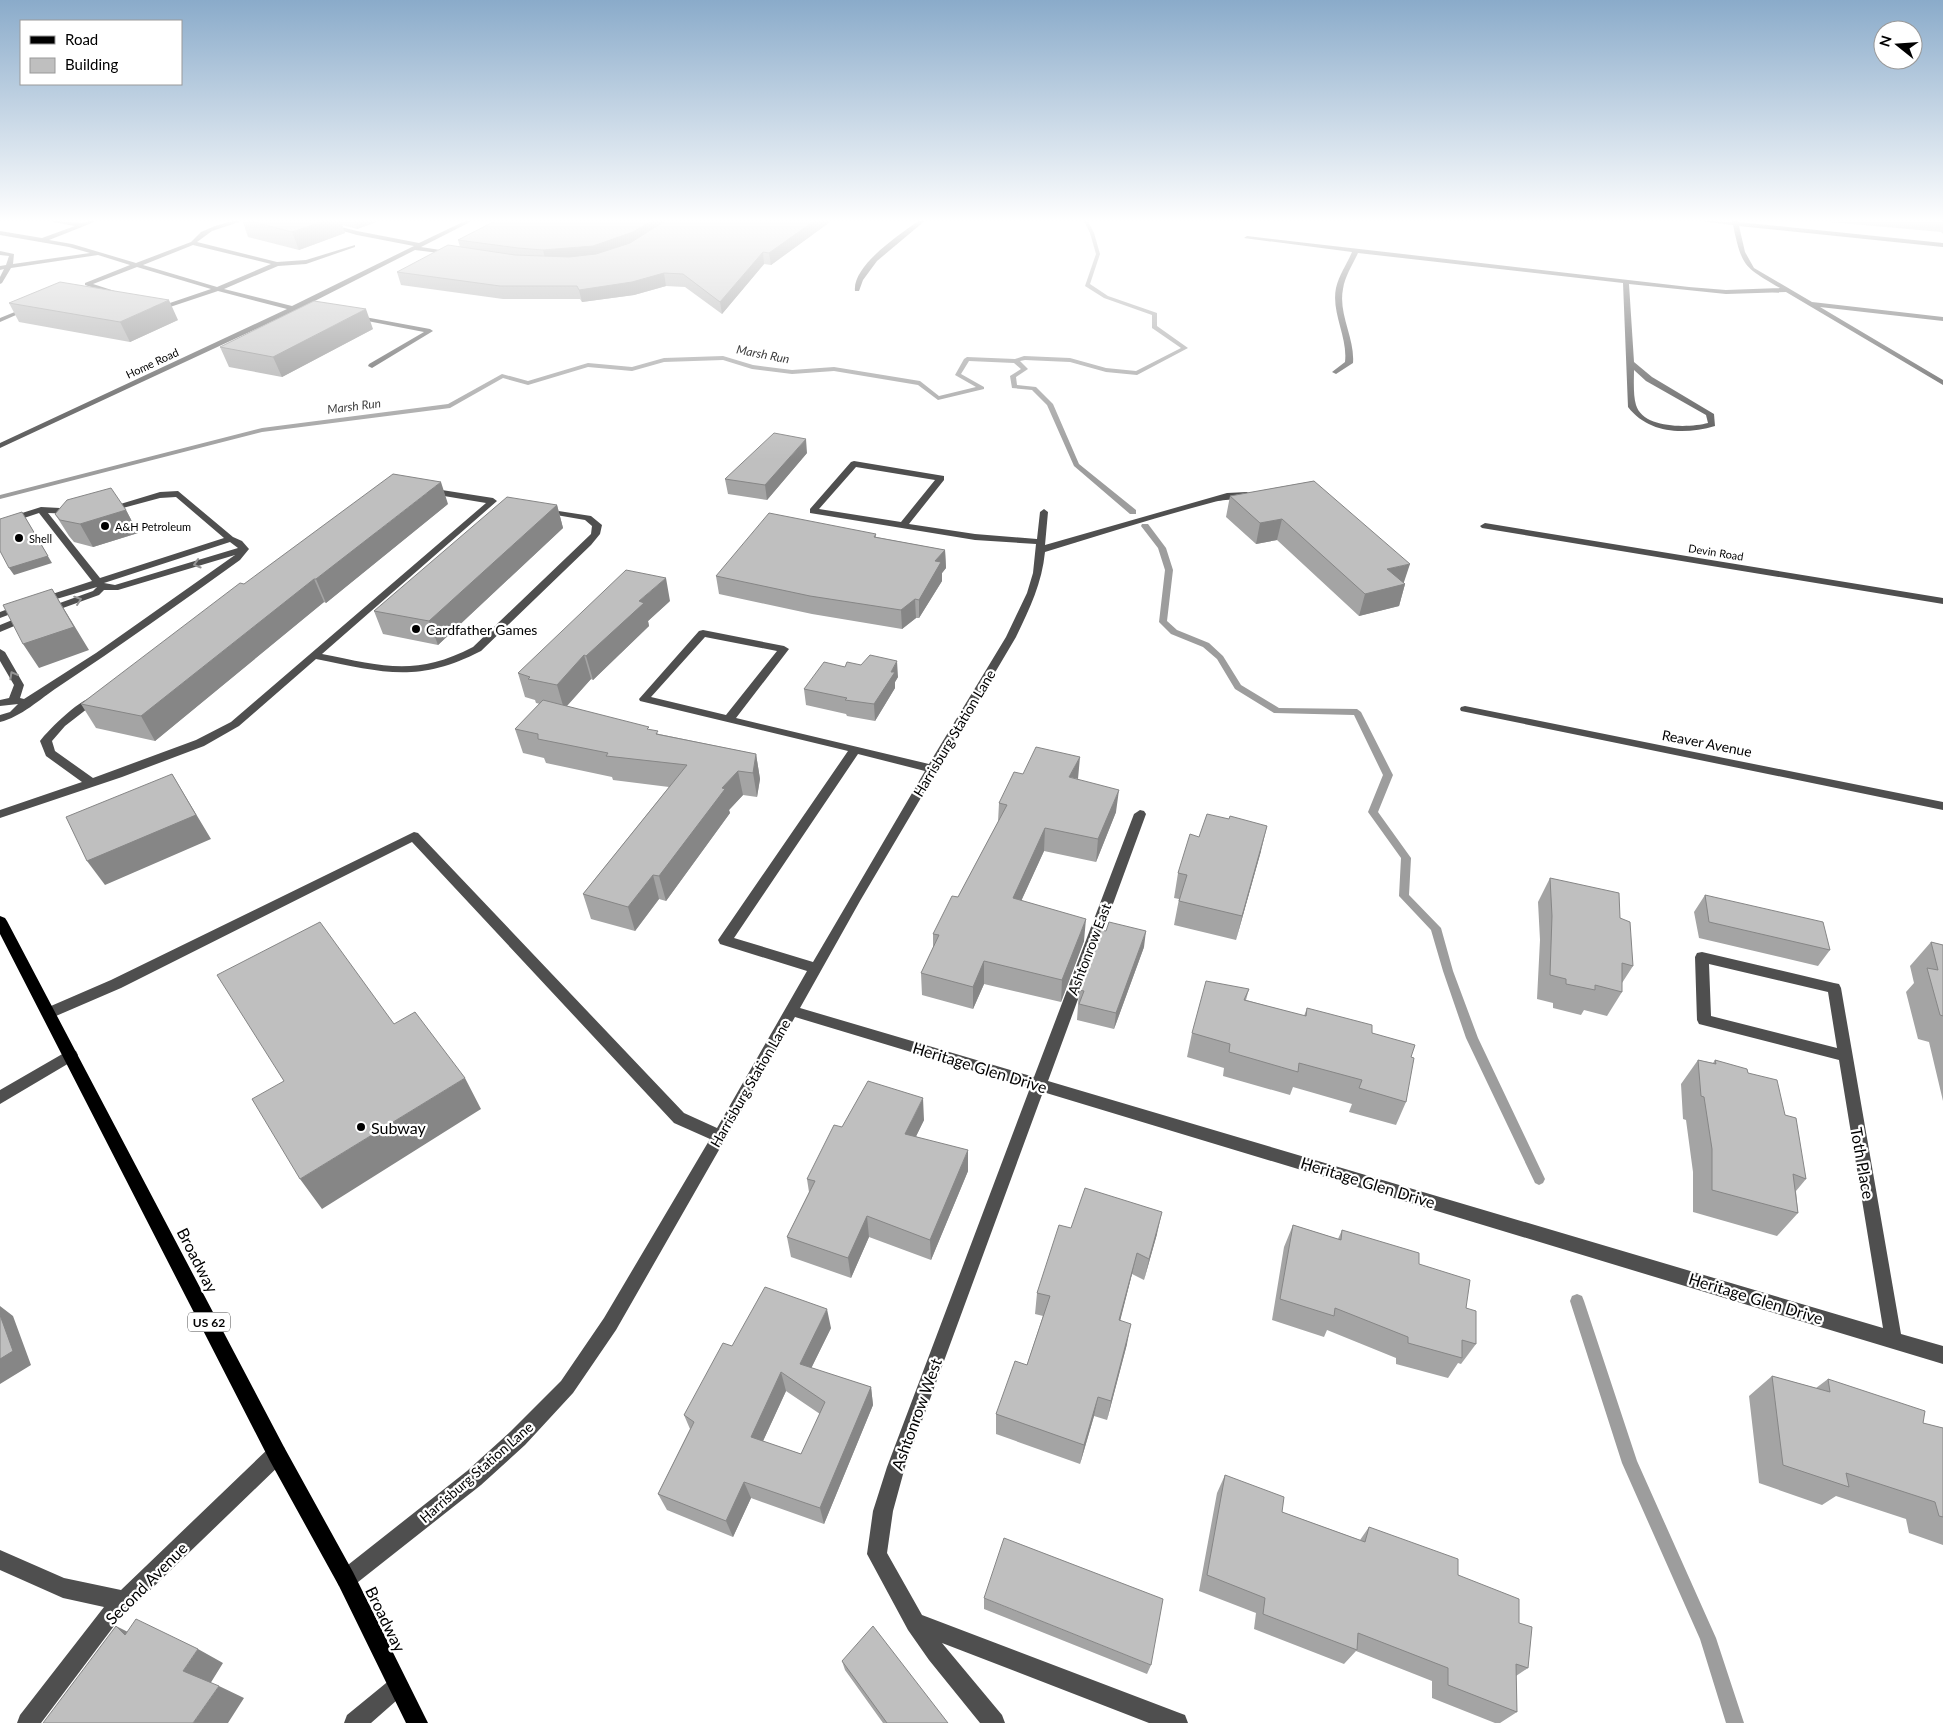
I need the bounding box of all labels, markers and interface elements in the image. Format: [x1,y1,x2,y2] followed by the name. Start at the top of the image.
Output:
[20,20,182,85] legend
[1873,20,1923,70] north arrow
[65,30,98,48] text: Road
[1875,33,1895,49] text: N
[65,55,118,73] text: Building
[735,342,791,366] water label: Marsh Run
[124,345,180,381] street label: Home Road
[326,395,382,417] water label: Marsh Run
[99,520,111,532] marker: A&H Petroleum
[115,520,191,533] place label: A&H Petroleum
[13,532,25,544] marker: Shell
[29,532,52,545] place label: Shell
[1687,541,1745,563] street label: Devin Road
[193,558,202,568] one-way arrow
[73,596,82,606] one-way arrow
[426,621,537,638] place label: Cardfather Games
[410,623,422,635] marker: Cardfather Games
[909,666,999,800] street label: Harrisburg Station Lane
[9,671,19,680] one-way arrow
[1661,726,1753,760] street label: Reaver Avenue
[1064,901,1114,997] street label: Ashtonrow East
[706,1016,794,1150] street label: Harrisburg Station Lane
[911,1038,1049,1096] street label: Heritage Glen Drive
[371,1118,427,1137] place label: Subway
[355,1121,367,1133] marker: Subway
[1847,1126,1879,1200] street label: Toth Place
[1299,1153,1437,1211] street label: Heritage Glen Drive
[174,1224,223,1296] street label: Broadway
[1687,1269,1825,1327] street label: Heritage Glen Drive
[188,1312,230,1331] road number: US 62
[887,1355,945,1473] street label: Ashtonrow West
[416,1418,536,1526] street label: Harrisburg Station Lane
[101,1538,191,1628] street label: Second Avenue
[362,1583,410,1655] street label: Broadway

